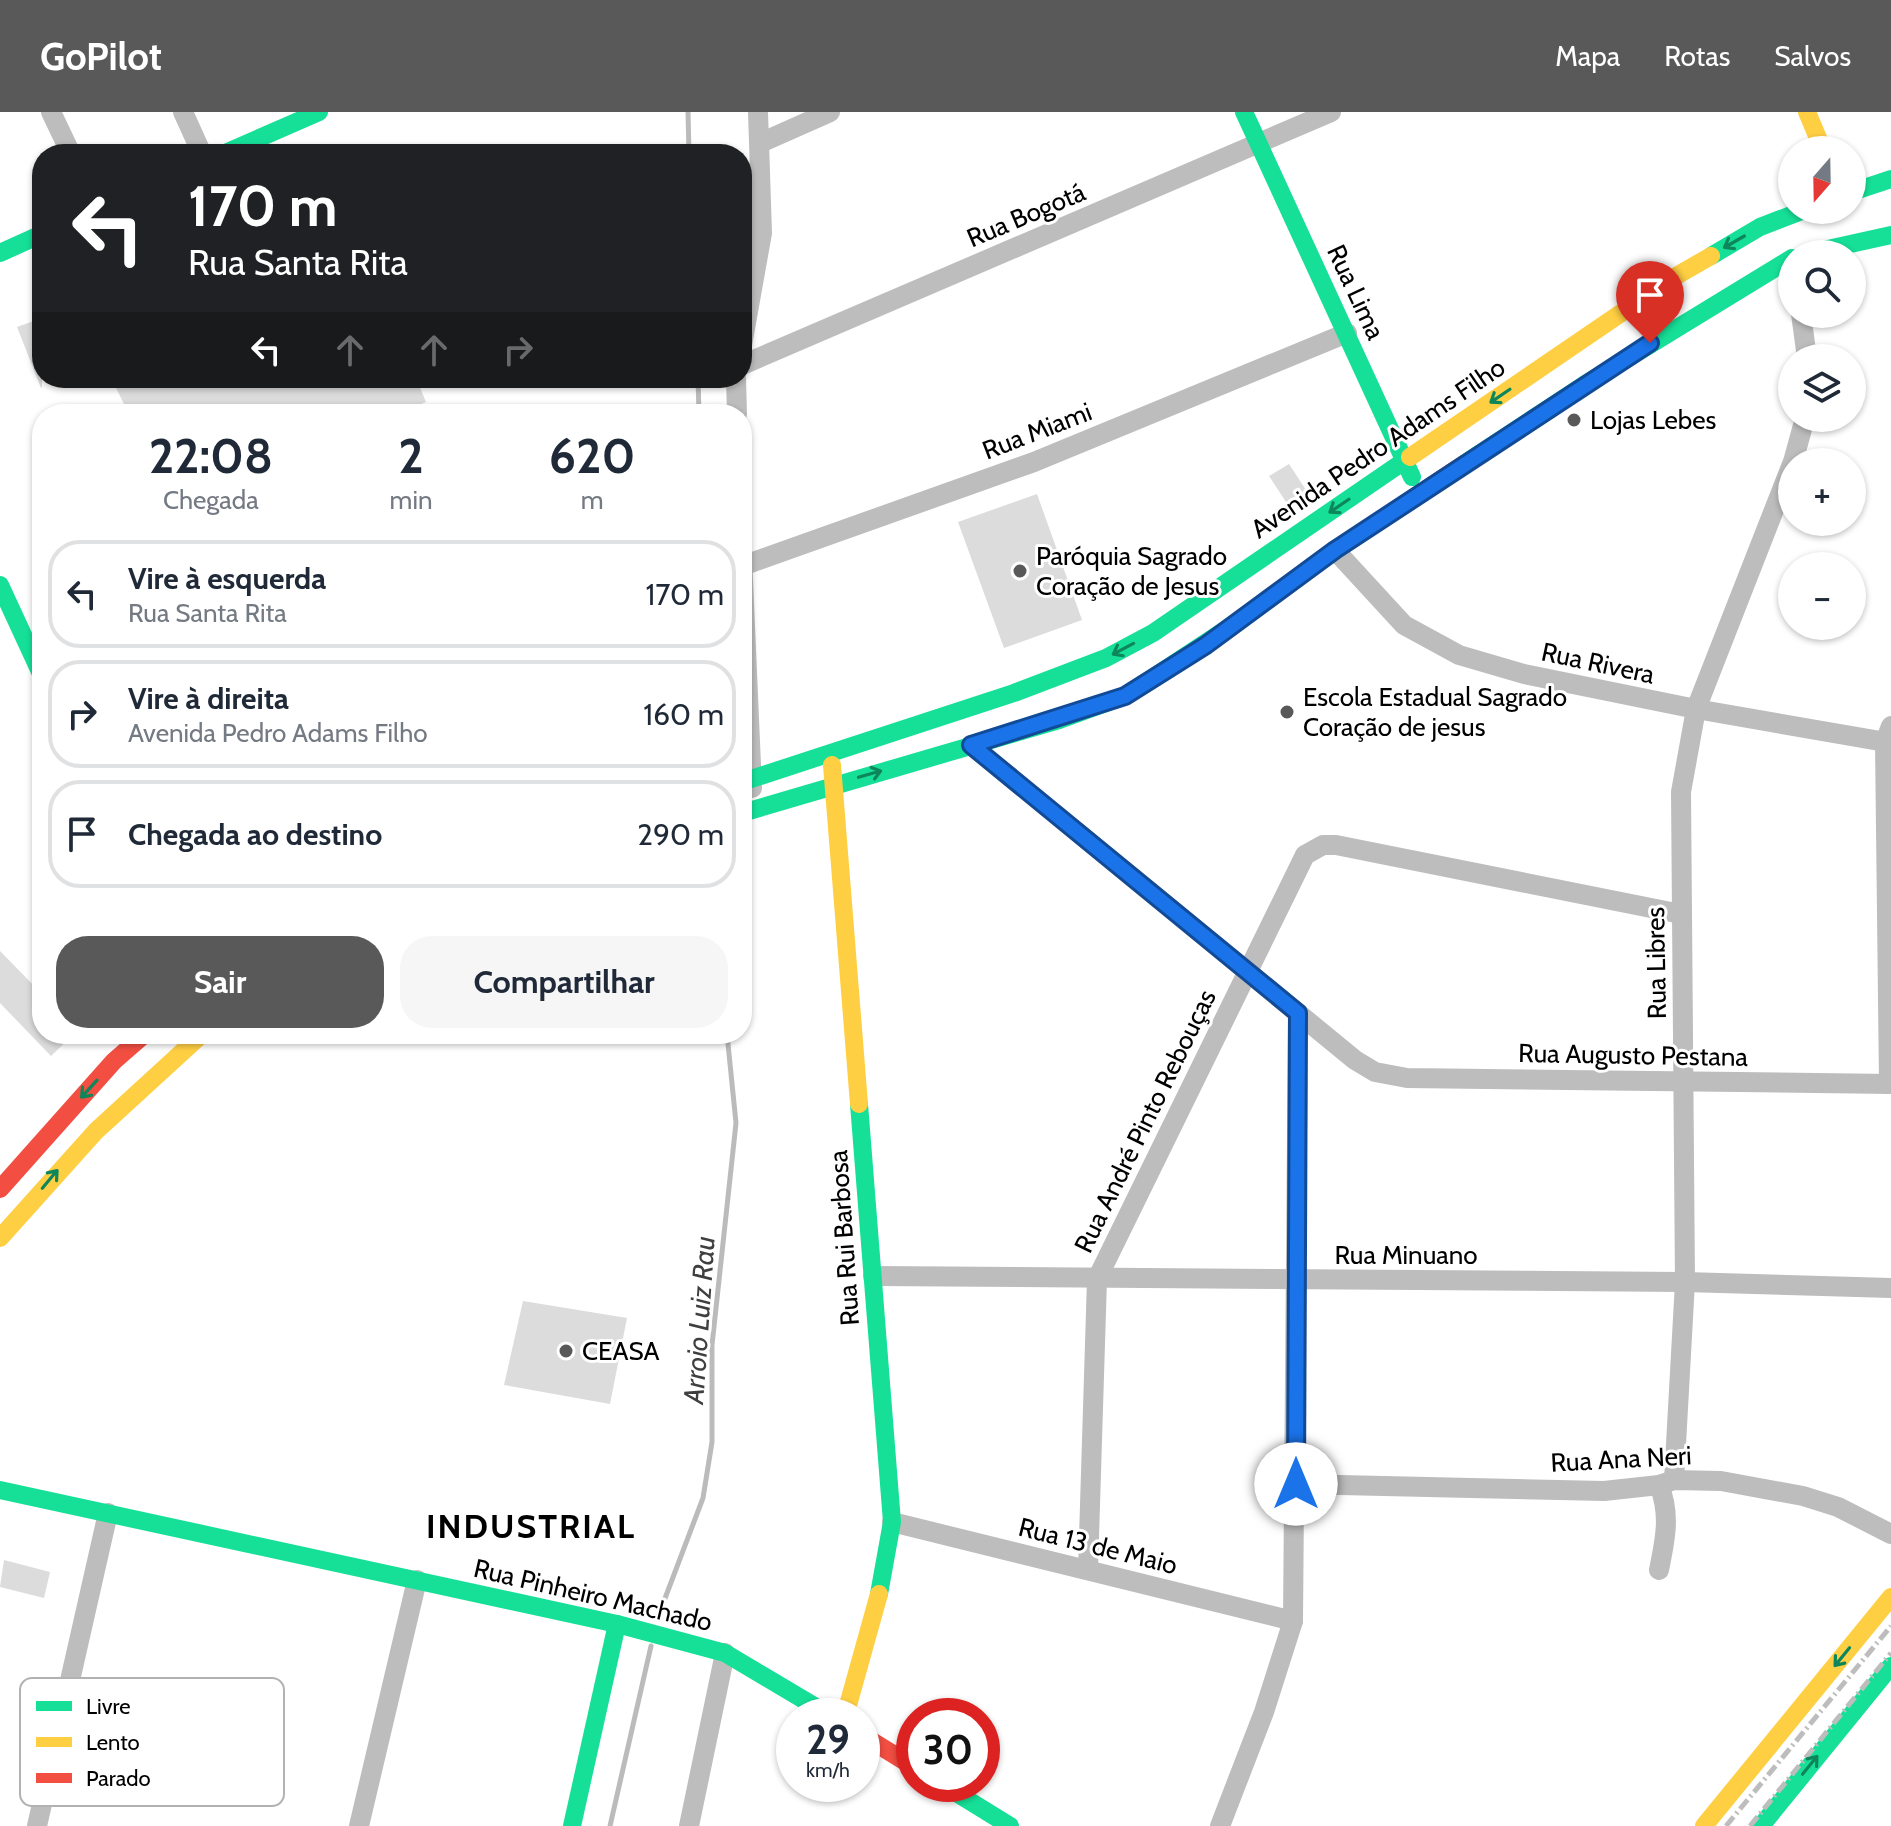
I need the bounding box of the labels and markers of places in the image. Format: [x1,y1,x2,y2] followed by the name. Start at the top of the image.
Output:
[1616,261,1684,343] pin
[1590,404,1716,436] place label: Lojas Lebes
[1565,411,1583,429] marker: Lojas Lebes
[1036,540,1227,602] place label: Paróquia Sagrado Coração de Jesus
[1011,562,1029,580] marker: Paróquia Sagrado Coração de Jesus
[1303,681,1567,743] place label: Escola Estadual Sagrado Coração de jesus
[1278,703,1296,721] marker: Escola Estadual Sagrado Coração de jesus
[582,1335,660,1367] place label: CEASA
[557,1342,575,1360] marker: CEASA

